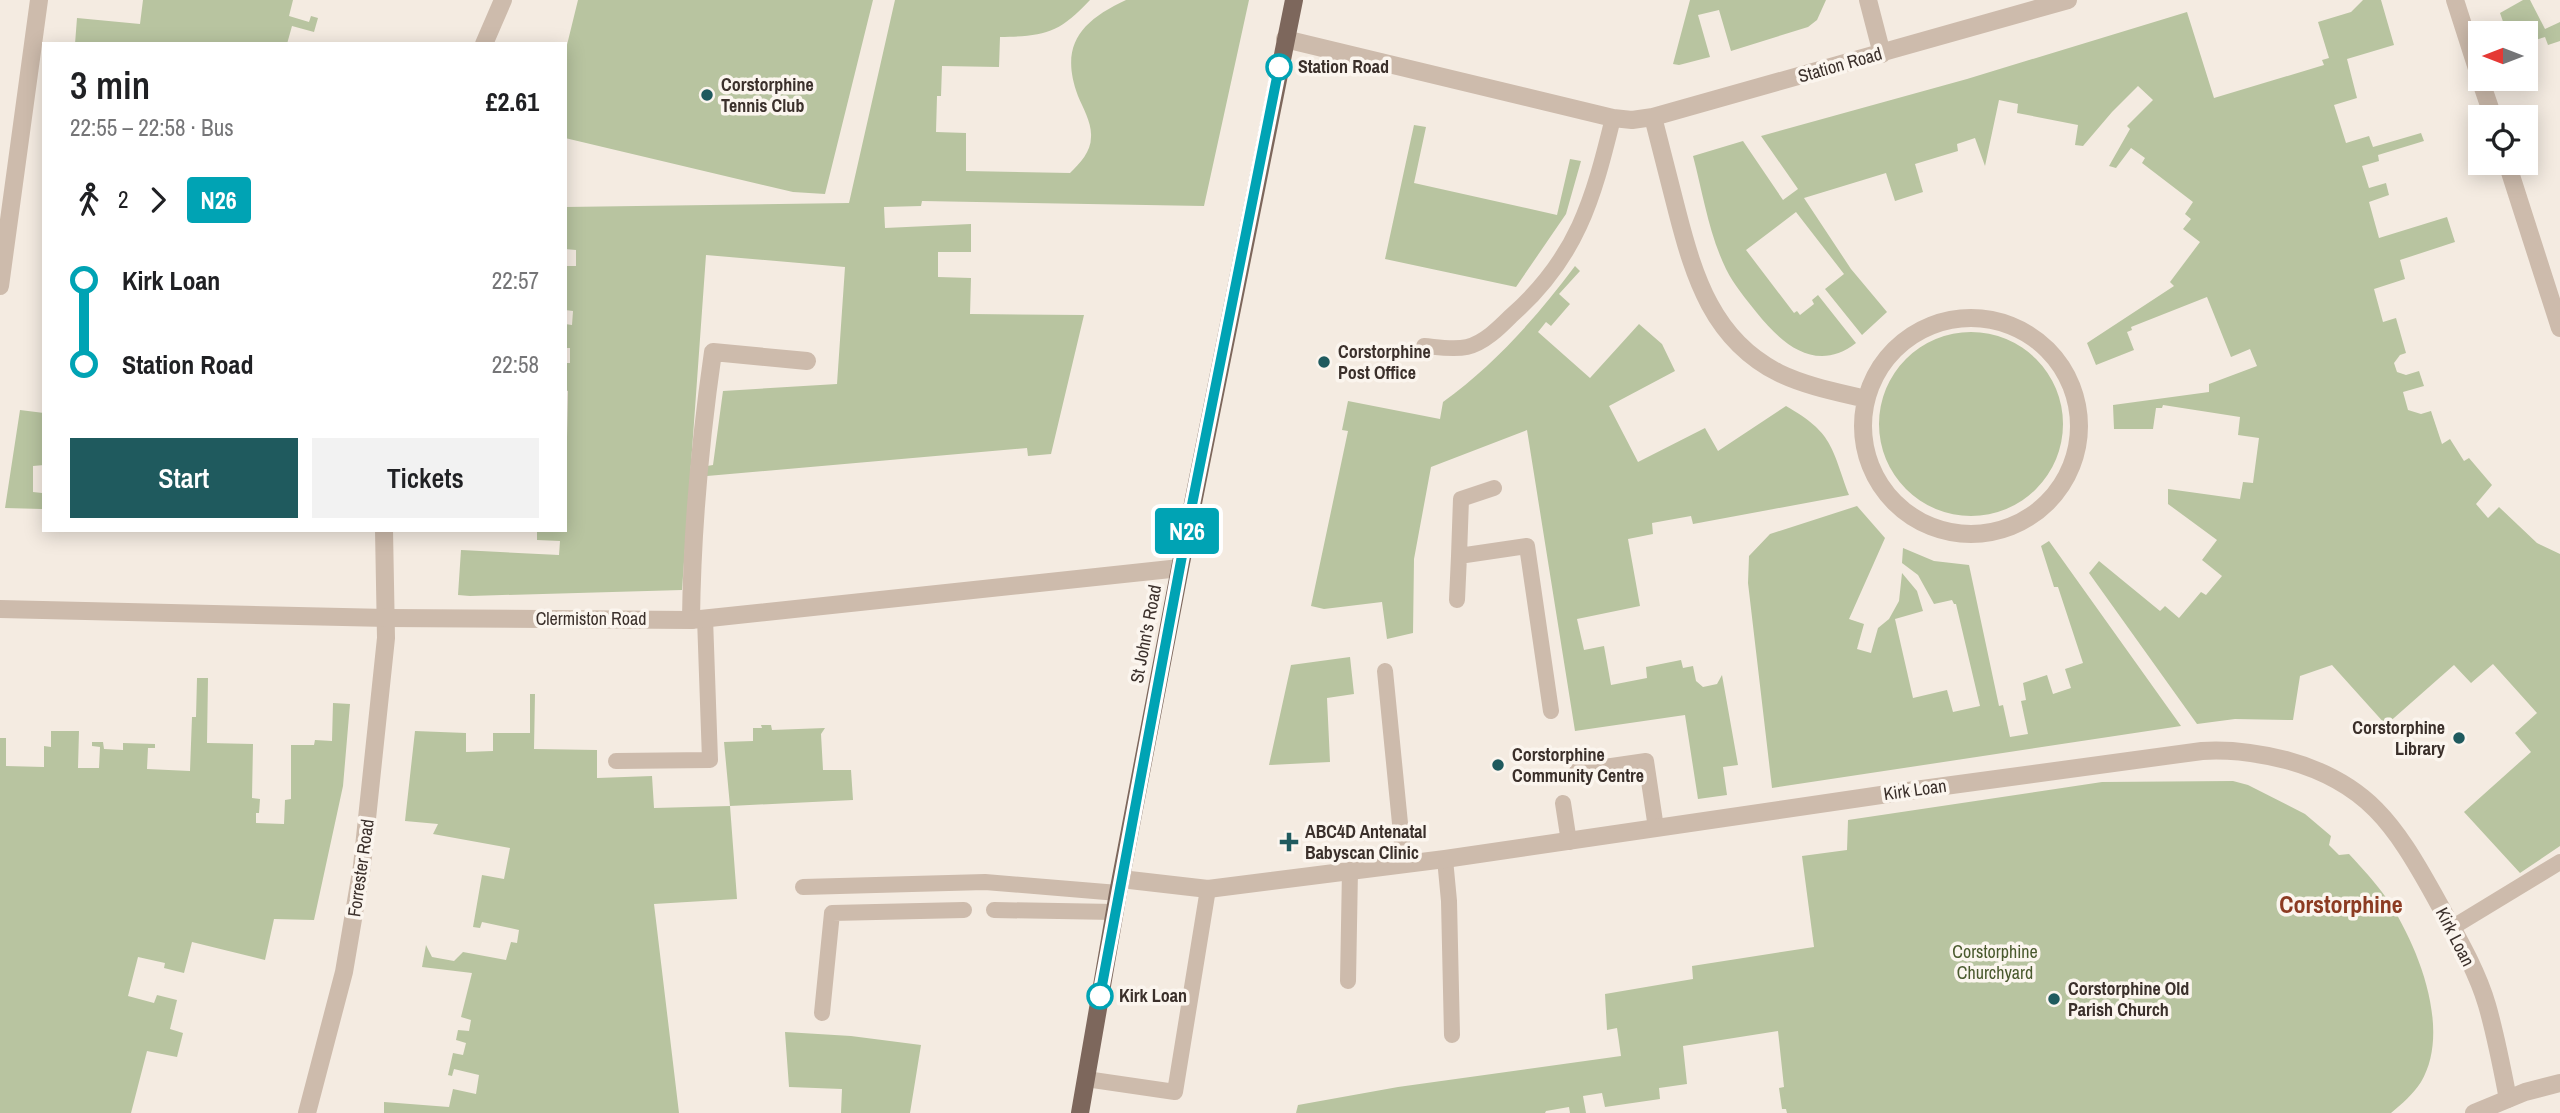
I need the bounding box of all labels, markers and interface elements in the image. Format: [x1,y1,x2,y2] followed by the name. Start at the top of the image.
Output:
[2468,21,2538,91] north arrow
[2468,21,2538,175] map controls
[1795,41,1885,88] street label: Station Road
[1266,54,1292,80] marker: Station Road
[1298,54,1389,79] place label: Station Road
[70,60,150,111] text: 3 min
[721,72,814,118] place label: Corstorphine Tennis Club
[486,84,539,119] text: £2.61
[699,87,715,103] marker: Corstorphine Tennis Club
[2468,105,2538,175] button: locate
[70,112,234,143] text: 22:55 – 22:58 · Bus
[70,181,108,219] icon: walk
[139,181,177,219] icon: forward
[118,184,129,215] text: 2
[201,184,237,216] text: N26
[122,263,220,298] text: Kirk Loan
[492,265,539,296] text: 22:57
[1338,339,1431,385] place label: Corstorphine Post Office
[122,347,253,382] text: Station Road
[492,349,539,380] text: 22:58
[1316,354,1332,370] marker: Corstorphine Post Office
[70,438,298,518] button: Start
[312,438,539,518] button: Tickets
[1147,508,1227,554] line badge: N26
[1169,515,1205,547] text: N26
[1124,583,1167,685] street label: St John's Road
[536,606,646,631] street label: Clermiston Road
[2352,715,2446,761] place label: Corstorphine Library
[2451,730,2467,746] marker: Corstorphine Library
[1512,742,1644,788] place label: Corstorphine Community Centre
[1490,757,1506,773] marker: Corstorphine Community Centre
[1882,773,1948,806] street label: Kirk Loan
[341,817,380,918] street label: Forrester Road
[1305,819,1427,865] place label: ABC4D Antenatal Babyscan Clinic
[1279,832,1299,852] marker: ABC4D Antenatal Babyscan Clinic
[2279,888,2403,920] district label: Corstorphine
[2430,903,2481,971] street label: Kirk Loan
[1952,939,2038,985] park label: Corstorphine Churchyard
[2068,976,2189,1022] place label: Corstorphine Old Parish Church
[1087,983,1113,1009] marker: Kirk Loan
[1119,983,1187,1008] place label: Kirk Loan
[2046,991,2062,1007] marker: Corstorphine Old Parish Church

